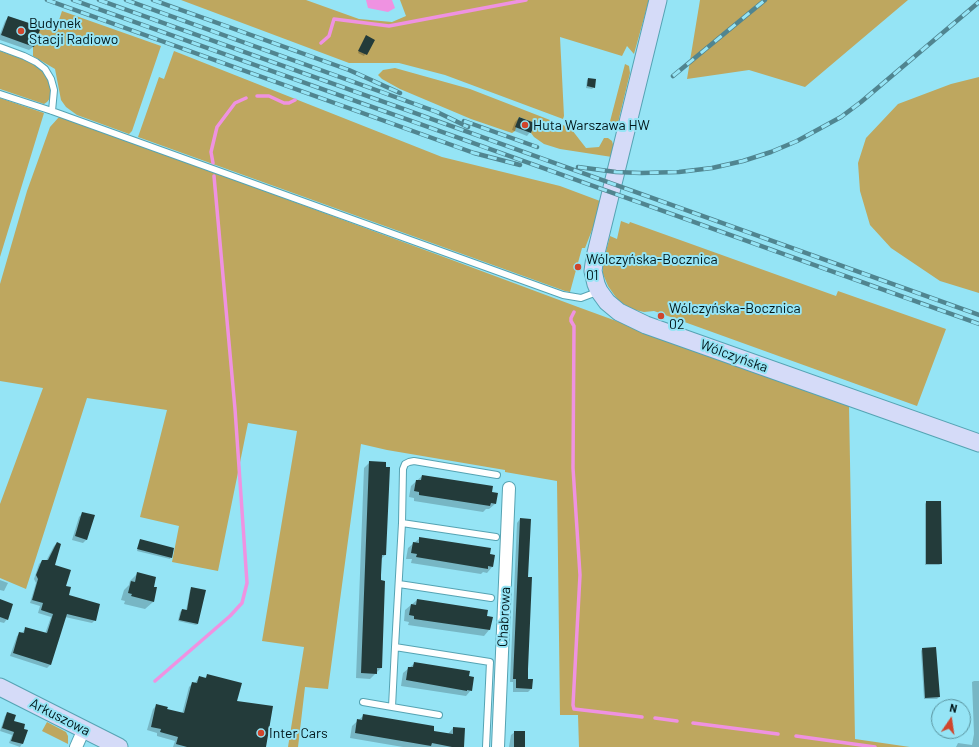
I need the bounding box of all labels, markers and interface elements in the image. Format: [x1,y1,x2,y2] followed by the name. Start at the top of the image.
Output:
[29,15,118,48] place label: Budynek Stacji Radiowo
[16,26,26,36] marker: Budynek Stacji Radiowo
[533,117,650,133] place label: Huta Warszawa HW
[520,120,530,130] marker: Huta Warszawa HW
[586,251,718,284] place label: Wólczyńska-Bocznica 01
[573,262,583,272] marker: Wólczyńska-Bocznica 01
[669,300,801,332] place label: Wólczyńska-Bocznica 02
[656,311,666,321] marker: Wólczyńska-Bocznica 02
[698,336,770,376] street label: Wólczyńska
[494,586,514,648] street label: Chabrowa
[27,695,93,739] street label: Arkuszowa
[931,699,971,739] north arrow
[949,701,959,715] text: N
[269,725,328,741] place label: Inter Cars
[256,728,266,738] marker: Inter Cars

